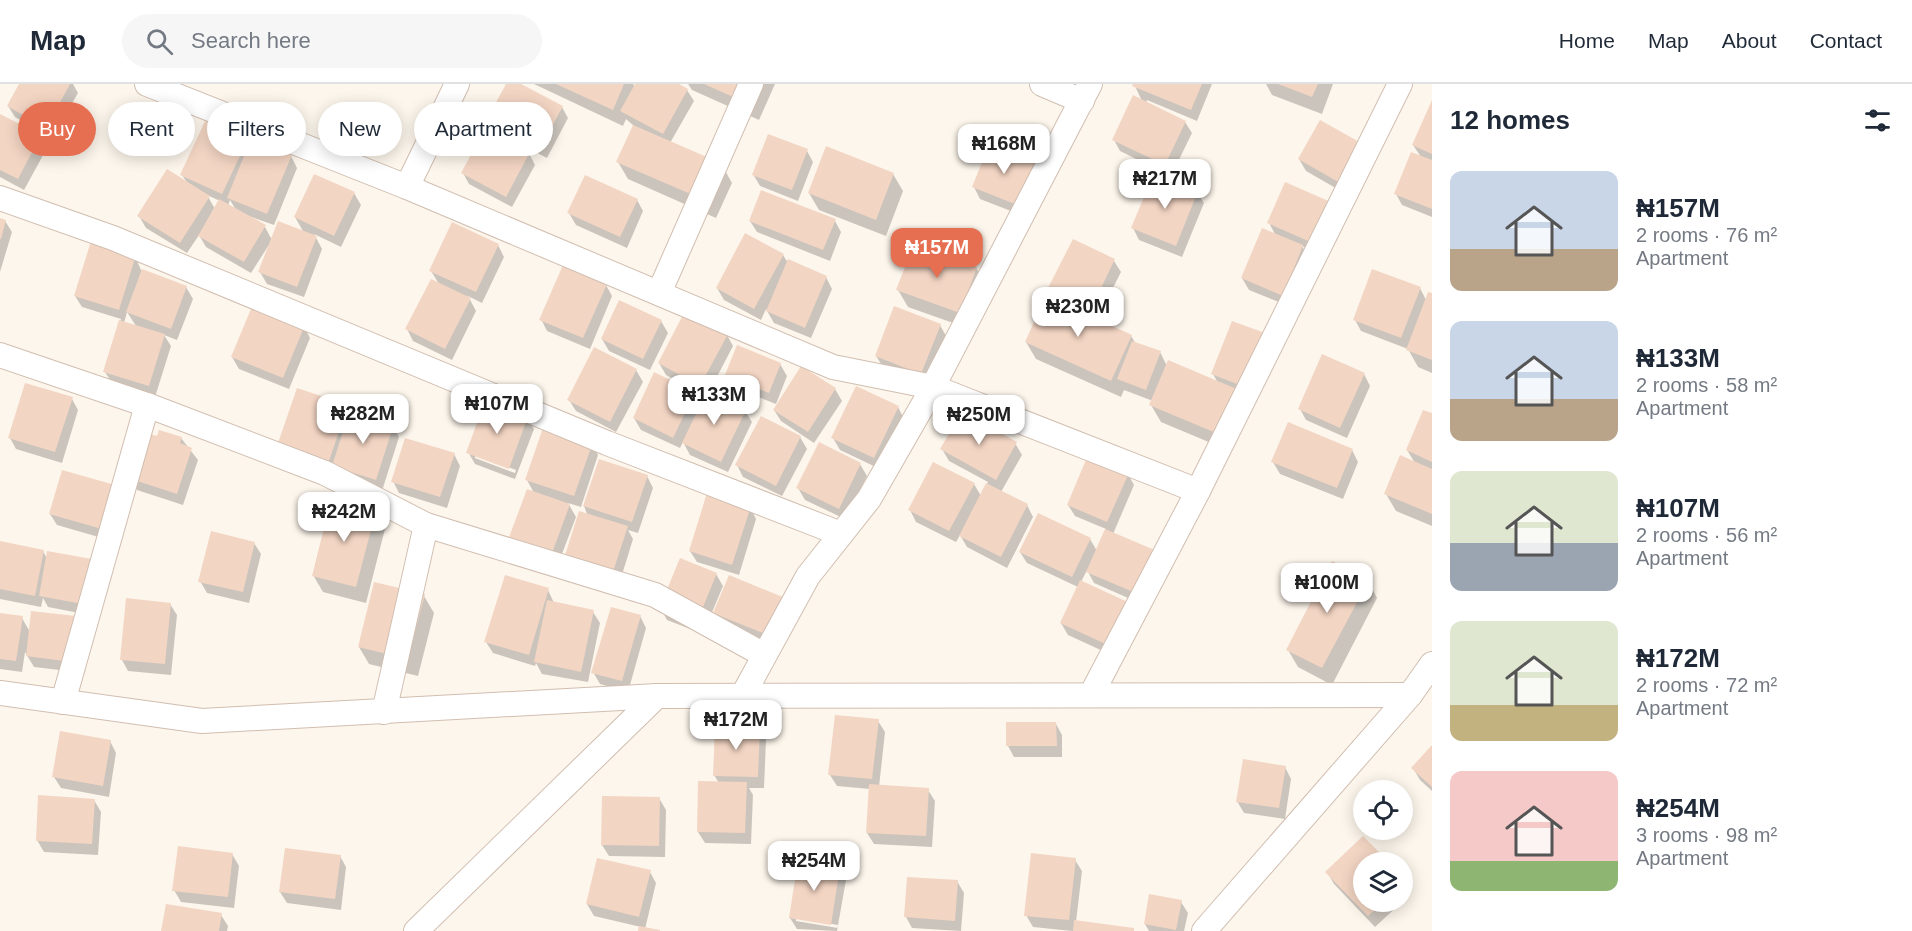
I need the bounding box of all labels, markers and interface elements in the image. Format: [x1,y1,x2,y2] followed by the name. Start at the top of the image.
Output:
[122,14,542,68] search box
[30,25,86,56] text: Map
[143,25,176,58] icon: search
[191,28,311,53] text: Search here
[1559,29,1615,52] text: Home
[1648,29,1689,52] text: Map
[1722,29,1777,52] text: About
[1810,29,1882,52] text: Contact
[18,102,96,156] chip: Buy
[108,102,195,156] chip: Rent
[207,102,306,156] chip: Filters
[318,102,402,156] chip: New
[414,102,553,156] chip: Apartment
[1861,104,1894,137] icon: filters
[1450,105,1570,135] text: 12 homes
[962,124,1046,175] pin: ₦168M
[972,132,1036,154] text: ₦168M
[1123,159,1207,210] pin: ₦217M
[1133,167,1197,189] text: ₦217M
[1636,193,1720,223] text: ₦157M
[1498,195,1570,267] icon: home
[1636,224,1777,246] text: 2 rooms · 76 m²
[895,228,979,279] pin: ₦157M
[905,236,969,258] text: ₦157M
[1636,247,1728,269] text: Apartment
[1036,287,1120,338] pin: ₦230M
[1046,295,1110,317] text: ₦230M
[1636,343,1720,373] text: ₦133M
[1498,345,1570,417] icon: home
[1636,374,1777,396] text: 2 rooms · 58 m²
[672,375,756,426] pin: ₦133M
[682,383,746,405] text: ₦133M
[455,384,539,435] pin: ₦107M
[465,392,529,414] text: ₦107M
[321,394,405,445] pin: ₦282M
[937,395,1021,446] pin: ₦250M
[1636,397,1728,419] text: Apartment
[331,402,395,424] text: ₦282M
[947,403,1011,425] text: ₦250M
[302,492,386,543] pin: ₦242M
[1636,493,1720,523] text: ₦107M
[1498,495,1570,567] icon: home
[312,500,376,522] text: ₦242M
[1636,524,1777,546] text: 2 rooms · 56 m²
[1636,547,1728,569] text: Apartment
[1285,563,1369,614] pin: ₦100M
[1295,571,1359,593] text: ₦100M
[1636,643,1720,673] text: ₦172M
[1498,645,1570,717] icon: home
[1636,674,1777,696] text: 2 rooms · 72 m²
[1636,697,1728,719] text: Apartment
[694,700,778,751] pin: ₦172M
[704,708,768,730] text: ₦172M
[1353,780,1413,912] map controls
[1353,780,1413,840] button: locate
[1636,793,1720,823] text: ₦254M
[1498,795,1570,867] icon: home
[1636,824,1777,846] text: 3 rooms · 98 m²
[772,841,856,892] pin: ₦254M
[1636,847,1728,869] text: Apartment
[782,849,846,871] text: ₦254M
[1353,852,1413,912] button: layers

